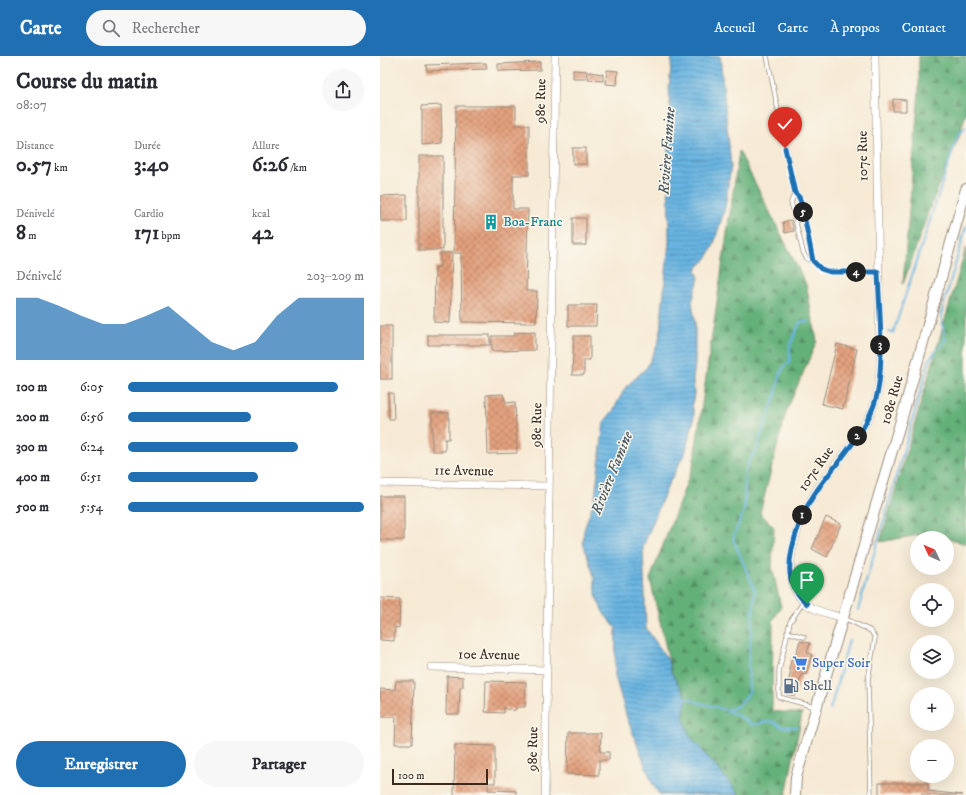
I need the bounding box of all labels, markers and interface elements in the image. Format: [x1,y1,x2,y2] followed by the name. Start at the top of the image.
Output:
[86,10,366,46] search box
[20,17,62,40] text: Carte
[100,17,122,39] icon: search
[132,19,200,38] text: Rechercher
[714,19,756,37] text: Accueil
[778,19,808,37] text: Carte
[830,19,880,37] text: À propos
[902,19,946,37] text: Contact
[16,68,158,95] text: Course du matin
[322,69,364,111] button: share
[532,78,550,124] street label: 98e Rue
[16,97,47,113] text: 08:07
[654,106,680,196] water label: Rivière Famine
[768,107,802,148] pin
[774,113,796,135] icon: check
[854,130,872,181] street label: 107e Rue
[16,139,54,153] text: Distance
[134,139,161,153] text: Durée
[252,139,280,153] text: Allure
[16,153,52,178] text: 0.57
[134,153,169,178] text: 3:40
[252,153,288,178] text: 6:26
[52,161,68,175] text: km
[288,161,307,175] text: /km
[793,202,813,222] pin: 5
[800,205,806,219] text: 5
[16,207,55,221] text: Dénivelé
[134,207,164,221] text: Cardio
[252,207,270,221] text: kcal
[482,213,500,231] building icon: Boa-Franc
[503,213,563,231] place label: Boa-Franc
[16,221,26,246] text: 8
[134,221,159,246] text: 171
[252,221,273,246] text: 42
[26,229,37,243] text: m
[159,229,181,243] text: bpm
[846,262,866,282] pin: 4
[853,265,859,279] text: 4
[16,268,62,284] text: Dénivelé
[307,268,364,284] text: 203–209 m
[870,335,890,355] pin: 3
[878,338,882,352] text: 3
[876,373,908,427] street label: 108e Rue
[16,379,47,395] text: 100 m
[80,379,104,395] text: 6:05
[528,402,546,448] street label: 98e Rue
[16,409,49,425] text: 200 m
[80,409,103,425] text: 6:56
[847,426,867,446] pin: 2
[586,428,638,518] water label: Rivière Famine
[854,429,860,443] text: 2
[16,439,47,455] text: 300 m
[80,439,104,455] text: 6:24
[794,443,838,495] street label: 107e Rue
[434,461,494,481] street label: 11e Avenue
[16,469,50,485] text: 400 m
[80,469,101,485] text: 6:51
[16,499,49,515] text: 500 m
[80,499,103,515] text: 5:54
[792,505,812,525] pin: 1
[800,508,804,522] text: 1
[910,531,954,575] north arrow
[910,531,954,783] map controls
[790,563,824,604] pin
[796,569,818,591] icon: arrive
[910,583,954,627] button: locate
[910,635,954,679] button: layers
[458,645,520,665] street label: 10e Avenue
[791,654,809,672] supermarket icon: Super Soir
[812,654,871,672] place label: Super Soir
[782,677,800,695] fuel station icon: Shell
[803,677,833,695] place label: Shell
[910,687,954,731] button: +
[524,726,542,772] street label: 98e Rue
[910,739,954,783] button: −
[16,741,186,787] button: Enregistrer
[194,741,364,787] button: Partager
[392,767,488,786] scale bar
[398,769,424,783] text: 100 m

